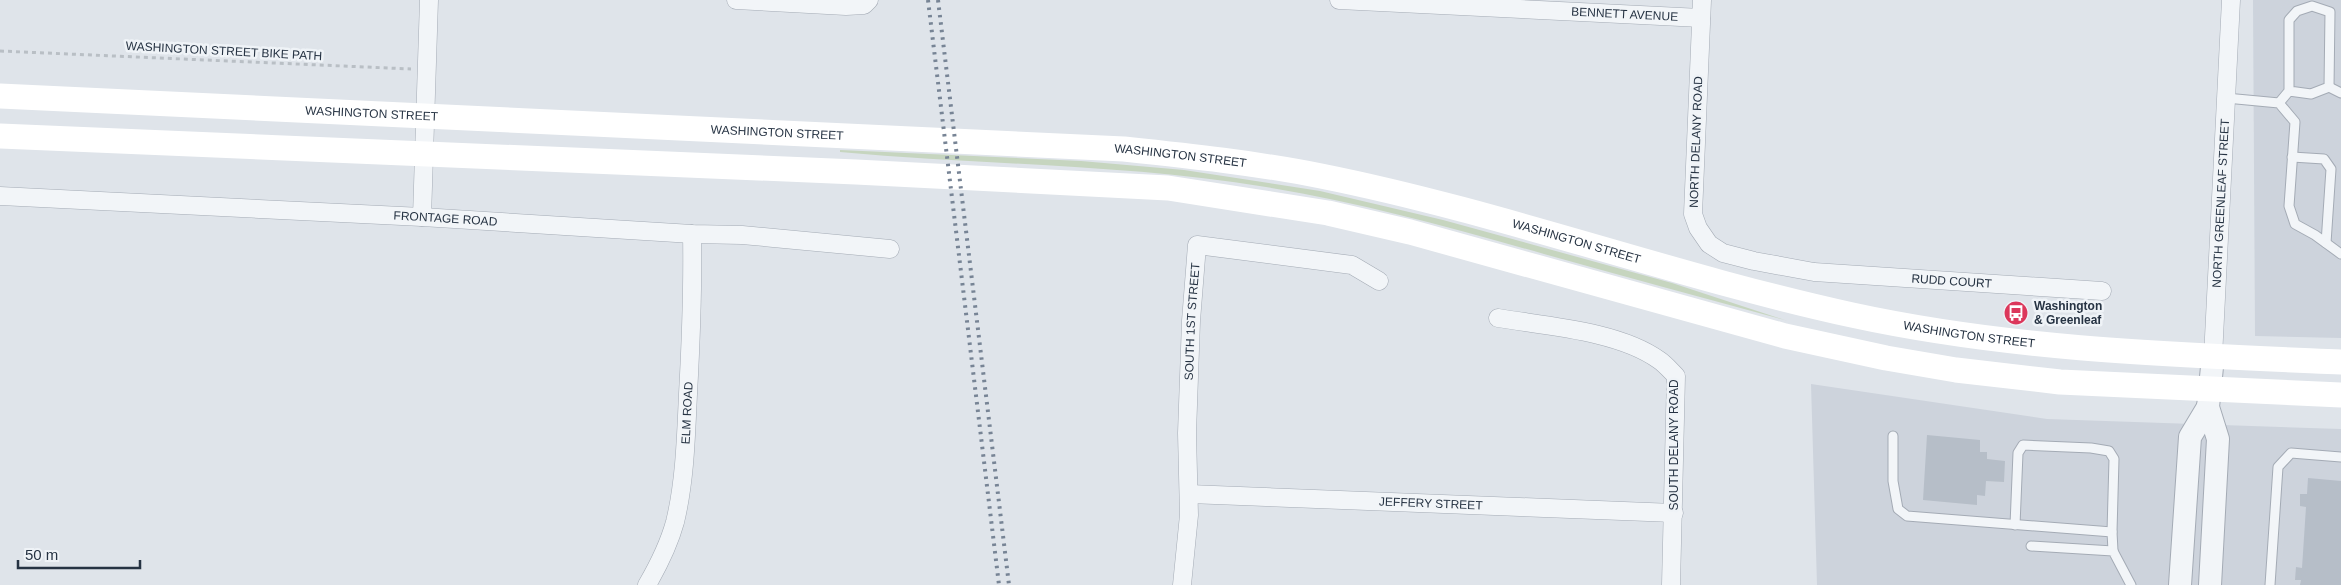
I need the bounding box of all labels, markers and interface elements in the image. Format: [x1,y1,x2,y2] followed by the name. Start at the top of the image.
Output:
[1571,5,1678,24] street label: BENNETT AVENUE
[125,39,323,63] street label: WASHINGTON STREET BIKE PATH
[1687,76,1705,208] street label: NORTH DELANY ROAD
[305,103,439,124] street label: WASHINGTON STREET
[2209,118,2232,288] street label: NORTH GREENLEAF STREET
[710,123,844,143] street label: WASHINGTON STREET
[1114,142,1248,170] street label: WASHINGTON STREET
[393,209,498,229] street label: FRONTAGE ROAD
[1511,216,1643,267] street label: WASHINGTON STREET
[1182,261,1203,381] street label: SOUTH 1ST STREET
[1911,271,1993,291] street label: RUDD COURT
[2034,299,2102,327] place label: Washington & Greenleaf
[2003,300,2029,326] bus stop icon: Washington & Greenleaf
[1902,318,2036,351] street label: WASHINGTON STREET
[1667,379,1681,511] street label: SOUTH DELANY ROAD
[679,381,696,445] street label: ELM ROAD
[1379,494,1484,513] street label: JEFFERY STREET
[18,538,140,570] scale bar
[25,546,58,563] text: 50 m

